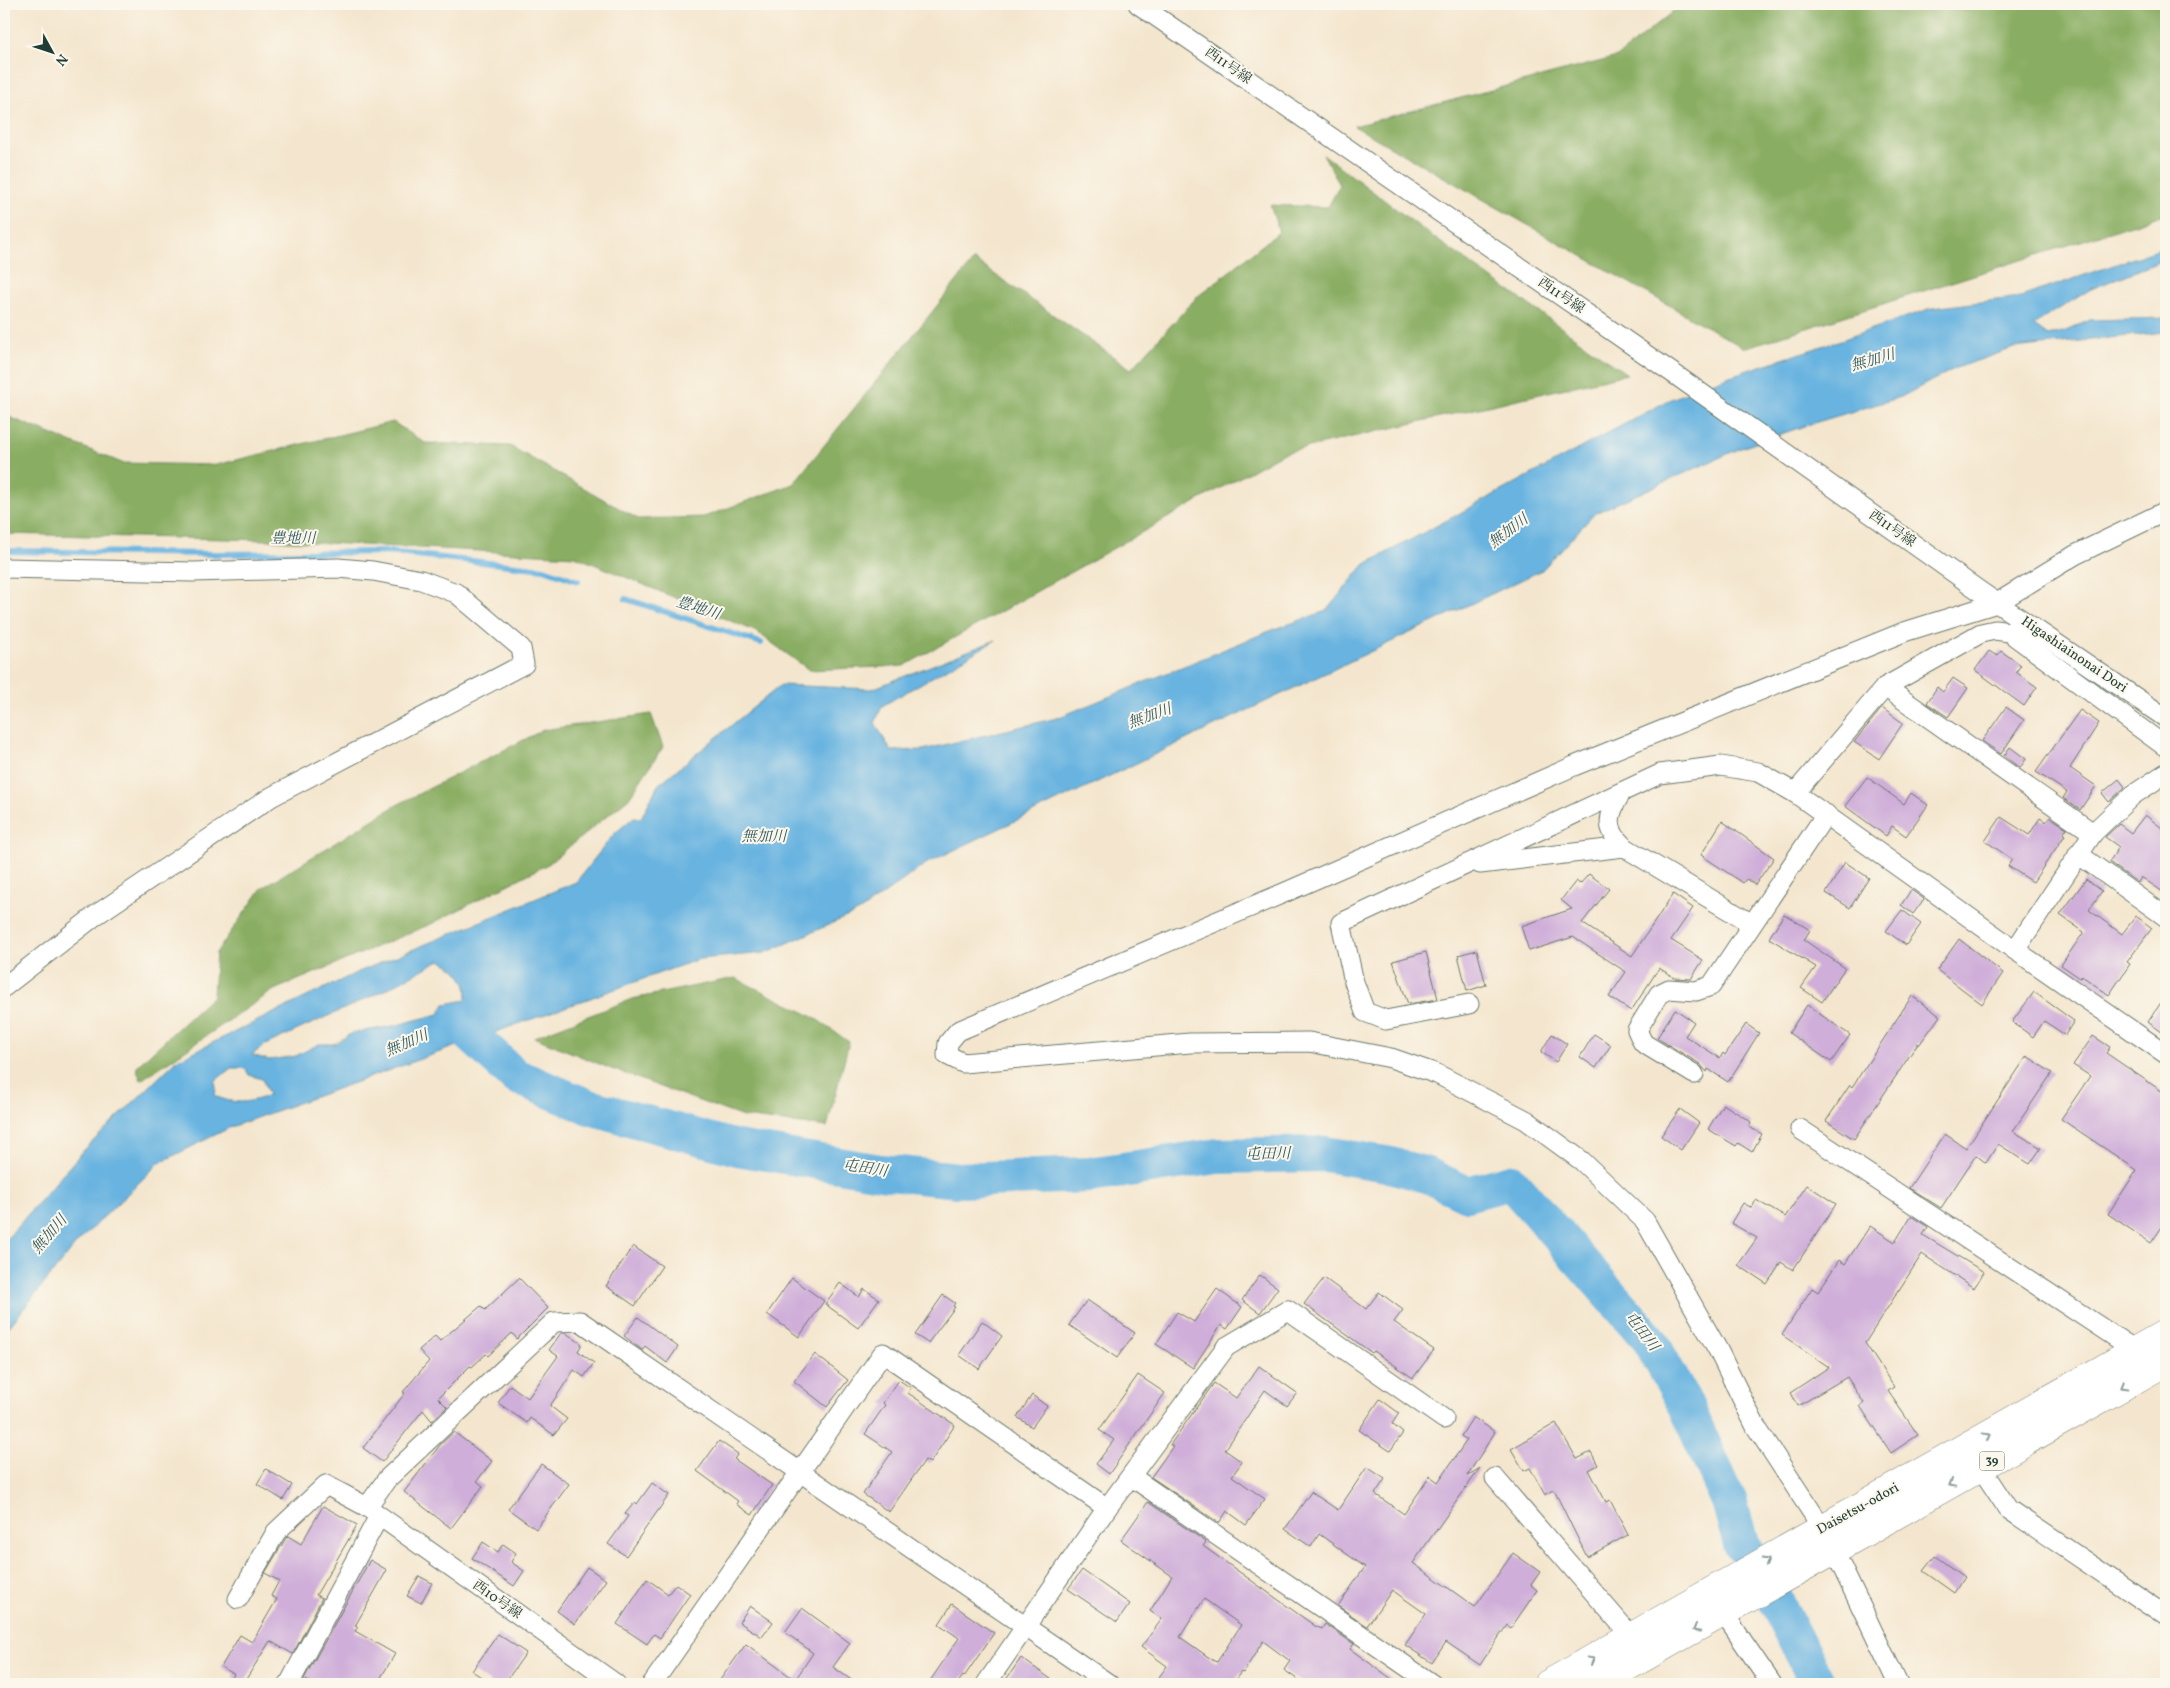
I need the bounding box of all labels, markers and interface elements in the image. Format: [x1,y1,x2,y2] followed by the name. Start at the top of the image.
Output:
[28,28,78,78] north arrow
[1201,43,1255,89] street label: 西11号線
[50,49,71,69] text: N
[1534,273,1588,319] street label: 西11号線
[1848,344,1899,377] water label: 無加川
[1865,506,1919,552] street label: 西11号線
[1485,509,1535,554] water label: 無加川
[270,529,317,550] water label: 豊地川
[673,592,725,627] water label: 豊地川
[2017,612,2131,698] street label: Higashiainonai Dori
[1125,699,1177,735] water label: 無加川
[741,827,788,848] water label: 無加川
[382,1025,434,1062] water label: 無加川
[1245,1144,1293,1166] water label: 屯田川
[841,1155,891,1183] water label: 屯田川
[27,1210,74,1259] water label: 無加川
[1619,1308,1664,1358] water label: 屯田川
[2120,1380,2129,1390] one-way arrow
[1982,1432,1991,1442] one-way arrow
[1980,1452,2004,1470] road number: 39
[1813,1478,1903,1540] street label: Daisetsu-odori
[1949,1478,1958,1488] one-way arrow
[1761,1557,1770,1567] one-way arrow
[469,1576,525,1624] street label: 西10号線
[1693,1623,1702,1633] one-way arrow
[1585,1657,1594,1667] one-way arrow

